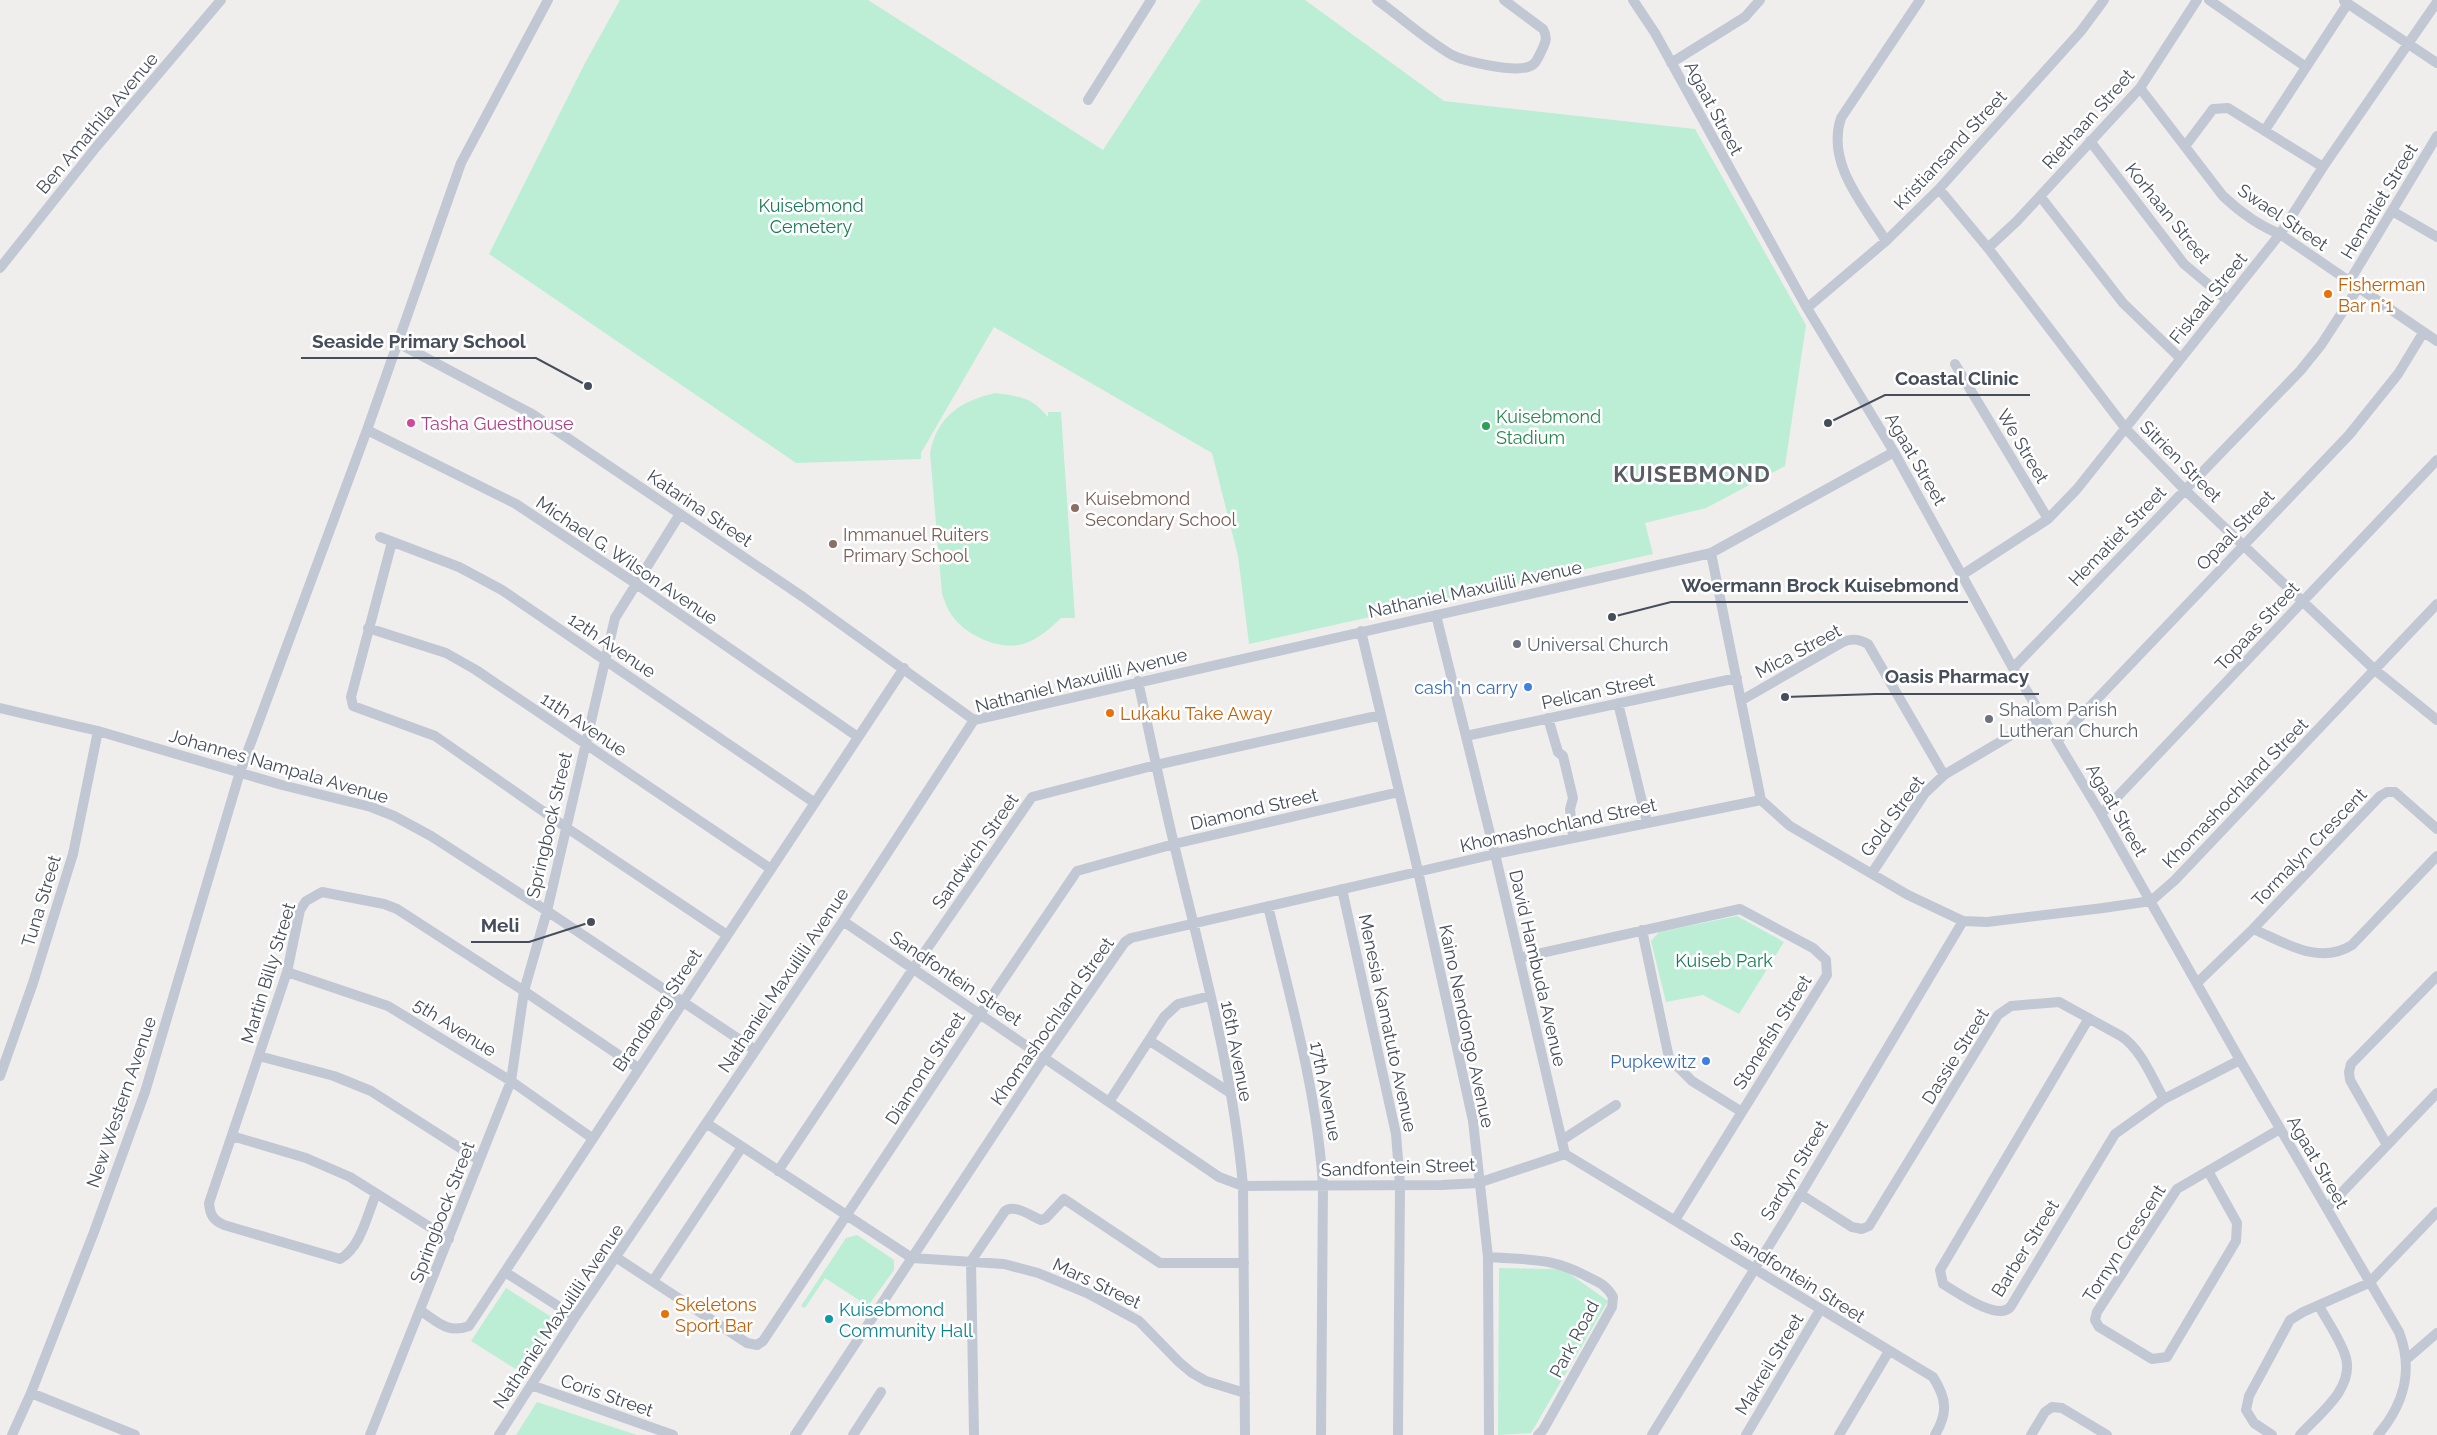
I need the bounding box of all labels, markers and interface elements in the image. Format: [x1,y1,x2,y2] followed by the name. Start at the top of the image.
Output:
[32,48,162,198] street label: Ben Amathila Avenue
[1681,58,1747,158] street label: Agaat Street
[2038,65,2138,173] street label: Riethaan Street
[1889,86,2011,214] street label: Kristiansand Street
[2336,139,2422,263] street label: Hematiet Street
[2121,159,2215,267] street label: Korhaan Street
[2234,179,2332,255] street label: Swael Street
[758,195,864,237] park label: Kuisebmond Cemetery
[2165,248,2251,348] street label: Fiskaal Street
[2338,274,2425,316] place label: Fisherman Bar n°1
[2322,288,2334,300] marker: Fisherman Bar n°1
[301,324,536,358] callout: Seaside Primary School
[312,330,527,352] text: Seaside Primary School
[1885,361,2030,395] callout: Coastal Clinic
[1895,367,2019,389] text: Coastal Clinic
[1993,405,2053,487] street label: We Street
[1496,406,1601,448] place label: Kuisebmond Stadium
[1881,409,1951,509] street label: Agaat Street
[421,413,574,434] place label: Tasha Guesthouse
[2136,416,2226,506] street label: Sitrien Street
[405,417,417,429] marker: Tasha Guesthouse
[1480,420,1492,432] marker: Kuisebmond Stadium
[1613,461,1771,487] district label: KUISEBMOND
[643,465,757,551] street label: Katarina Street
[2064,482,2170,590] street label: Hematiet Street
[2192,486,2278,574] street label: Opaal Street
[1085,488,1236,530] place label: Kuisebmond Secondary School
[532,491,722,629] street label: Michael G. Wilson Avenue
[1069,502,1081,514] marker: Kuisebmond Secondary School
[843,524,989,566] place label: Immanuel Ruiters Primary School
[827,538,839,550] marker: Immanuel Ruiters Primary School
[1366,556,1584,622] street label: Nathaniel Maxuilili Avenue
[1671,568,1968,602] callout: Woermann Brock Kuisebmond
[1681,574,1959,596] text: Woermann Brock Kuisebmond
[2211,577,2303,675] street label: Topaas Street
[564,608,660,682] street label: 12th Avenue
[1752,620,1844,682] street label: Mica Street
[1527,634,1668,655] place label: Universal Church
[1511,638,1523,650] marker: Universal Church
[973,643,1190,717] street label: Nathaniel Maxuilili Avenue
[1875,660,2039,694] callout: Oasis Pharmacy
[1885,665,2030,687] text: Oasis Pharmacy
[1540,669,1656,713] street label: Pelican Street
[1414,677,1518,698] place label: cash 'n carry
[1522,681,1534,693] marker: cash 'n carry
[537,688,631,761] street label: 11th Avenue
[1999,699,2138,741] place label: Shalom Parish Lutheran Church
[1120,703,1273,724] place label: Lukaku Take Away
[1104,707,1116,719] marker: Lukaku Take Away
[1983,713,1995,725] marker: Shalom Parish Lutheran Church
[2158,714,2312,872] street label: Khomashochland Street
[167,725,392,808] street label: Johannes Nampala Avenue
[522,750,576,900] street label: Springbock Street
[2082,760,2152,860] street label: Agaat Street
[1856,772,1928,860] street label: Gold Street
[1188,784,1320,834] street label: Diamond Street
[2247,784,2371,910] street label: Tormalyn Crescent
[927,789,1023,913] street label: Sandwich Street
[1458,794,1658,856] street label: Khomashochland Street
[17,853,65,949] street label: Tuna Street
[1505,868,1571,1069] street label: David Hambuda Avenue
[713,883,853,1076] street label: Nathaniel Maxuilili Avenue
[237,900,299,1046] street label: Martin Billy Street
[471,908,529,942] callout: Meli
[1355,912,1421,1134] street label: Menesia Kamatuto Avenue
[481,914,519,936] text: Meli
[1435,922,1499,1130] street label: Kaino Nendongo Avenue
[886,926,1026,1030] street label: Sandfontein Street
[986,933,1118,1109] street label: Khomashochland Street
[608,945,706,1075] street label: Brandberg Street
[1675,950,1773,971] park label: Kuiseb Park
[1728,971,1816,1093] street label: Stonefish Street
[410,993,501,1061] street label: 5th Avenue
[1217,999,1257,1104] street label: 16th Avenue
[1917,1004,1993,1108] street label: Dassie Street
[881,1008,969,1128] street label: Diamond Street
[82,1013,160,1190] street label: New Western Avenue
[1306,1039,1346,1143] street label: 17th Avenue
[1610,1051,1696,1072] place label: Pupkewitz
[1700,1055,1712,1067] marker: Pupkewitz
[2283,1112,2353,1212] street label: Agaat Street
[1756,1116,1832,1224] street label: Sardyn Street
[405,1138,479,1286] street label: Springbock Street
[1320,1154,1476,1180] street label: Sandfontein Street
[2078,1180,2170,1306] street label: Tornyn Crescent
[1987,1196,2063,1300] street label: Barber Street
[488,1219,628,1412] street label: Nathaniel Maxuilili Avenue
[1727,1227,1869,1327] street label: Sandfontein Street
[1050,1253,1144,1313] street label: Mars Street
[675,1294,757,1336] place label: Skeletons Sport Bar
[1545,1297,1603,1381] street label: Park Road
[839,1299,973,1341] place label: Kuisebmond Community Hall
[659,1308,671,1320] marker: Skeletons Sport Bar
[1731,1310,1807,1418] street label: Makreil Street
[823,1313,835,1325] marker: Kuisebmond Community Hall
[558,1369,656,1421] street label: Coris Street

